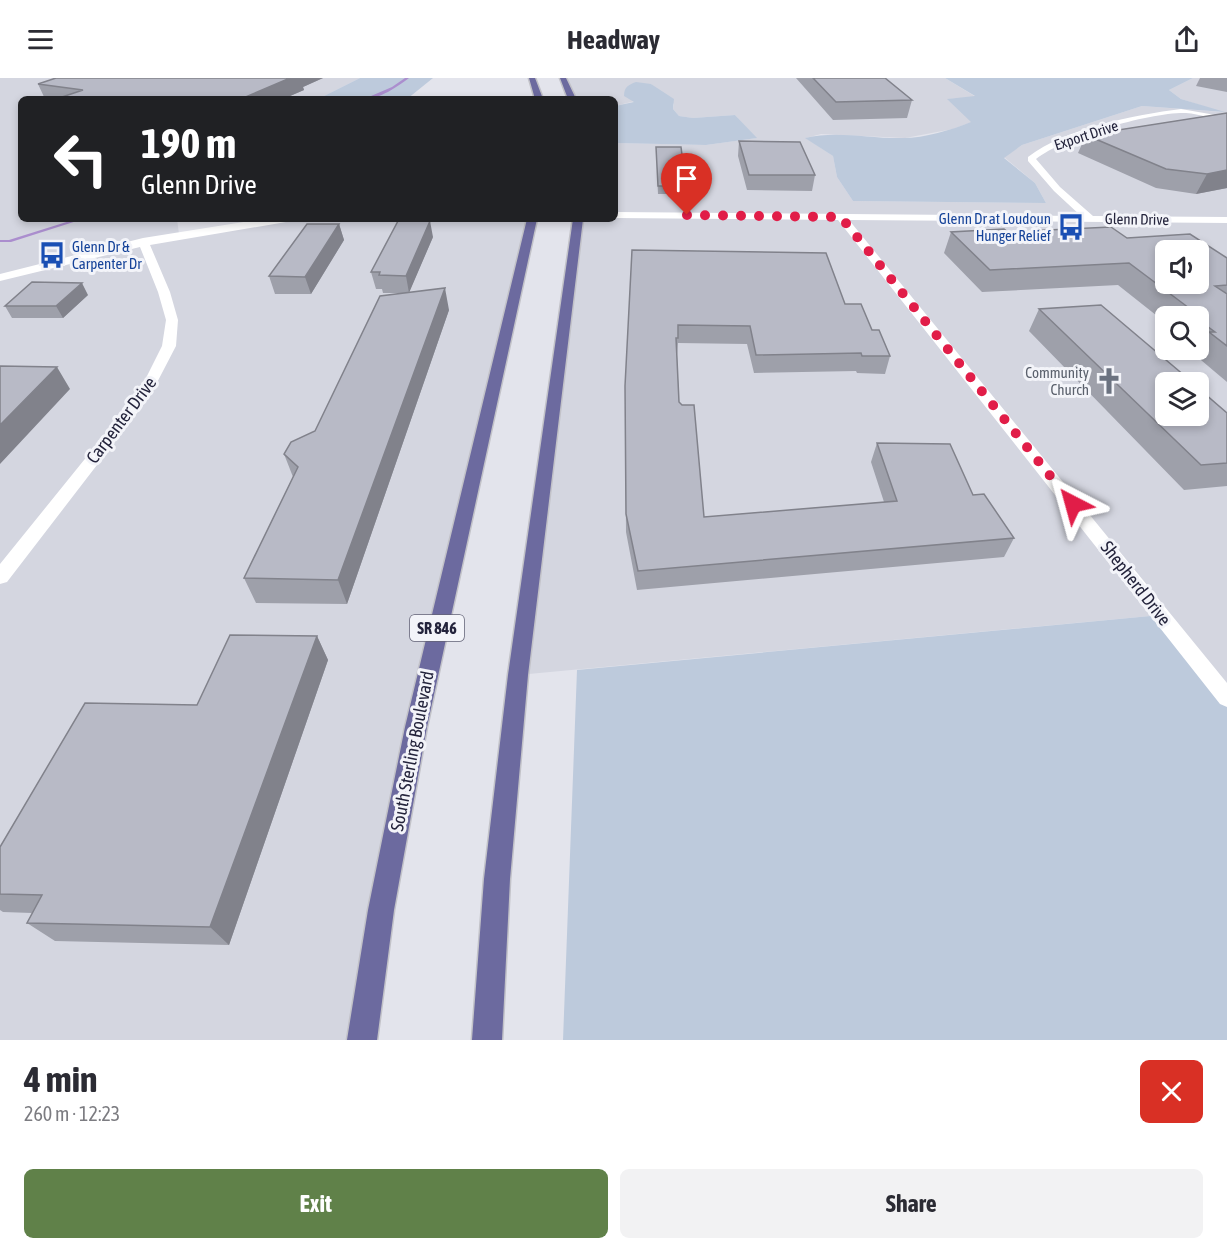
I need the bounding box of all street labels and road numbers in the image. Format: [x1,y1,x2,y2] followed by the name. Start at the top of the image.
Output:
[1052,117,1120,153] street label: Export Drive
[1105,210,1169,228] street label: Glenn Drive
[82,373,160,467] street label: Carpenter Drive
[1097,537,1175,629] street label: Shepherd Drive
[410,615,464,641] road number: SR 846
[386,669,438,833] street label: South Sterling Boulevard

